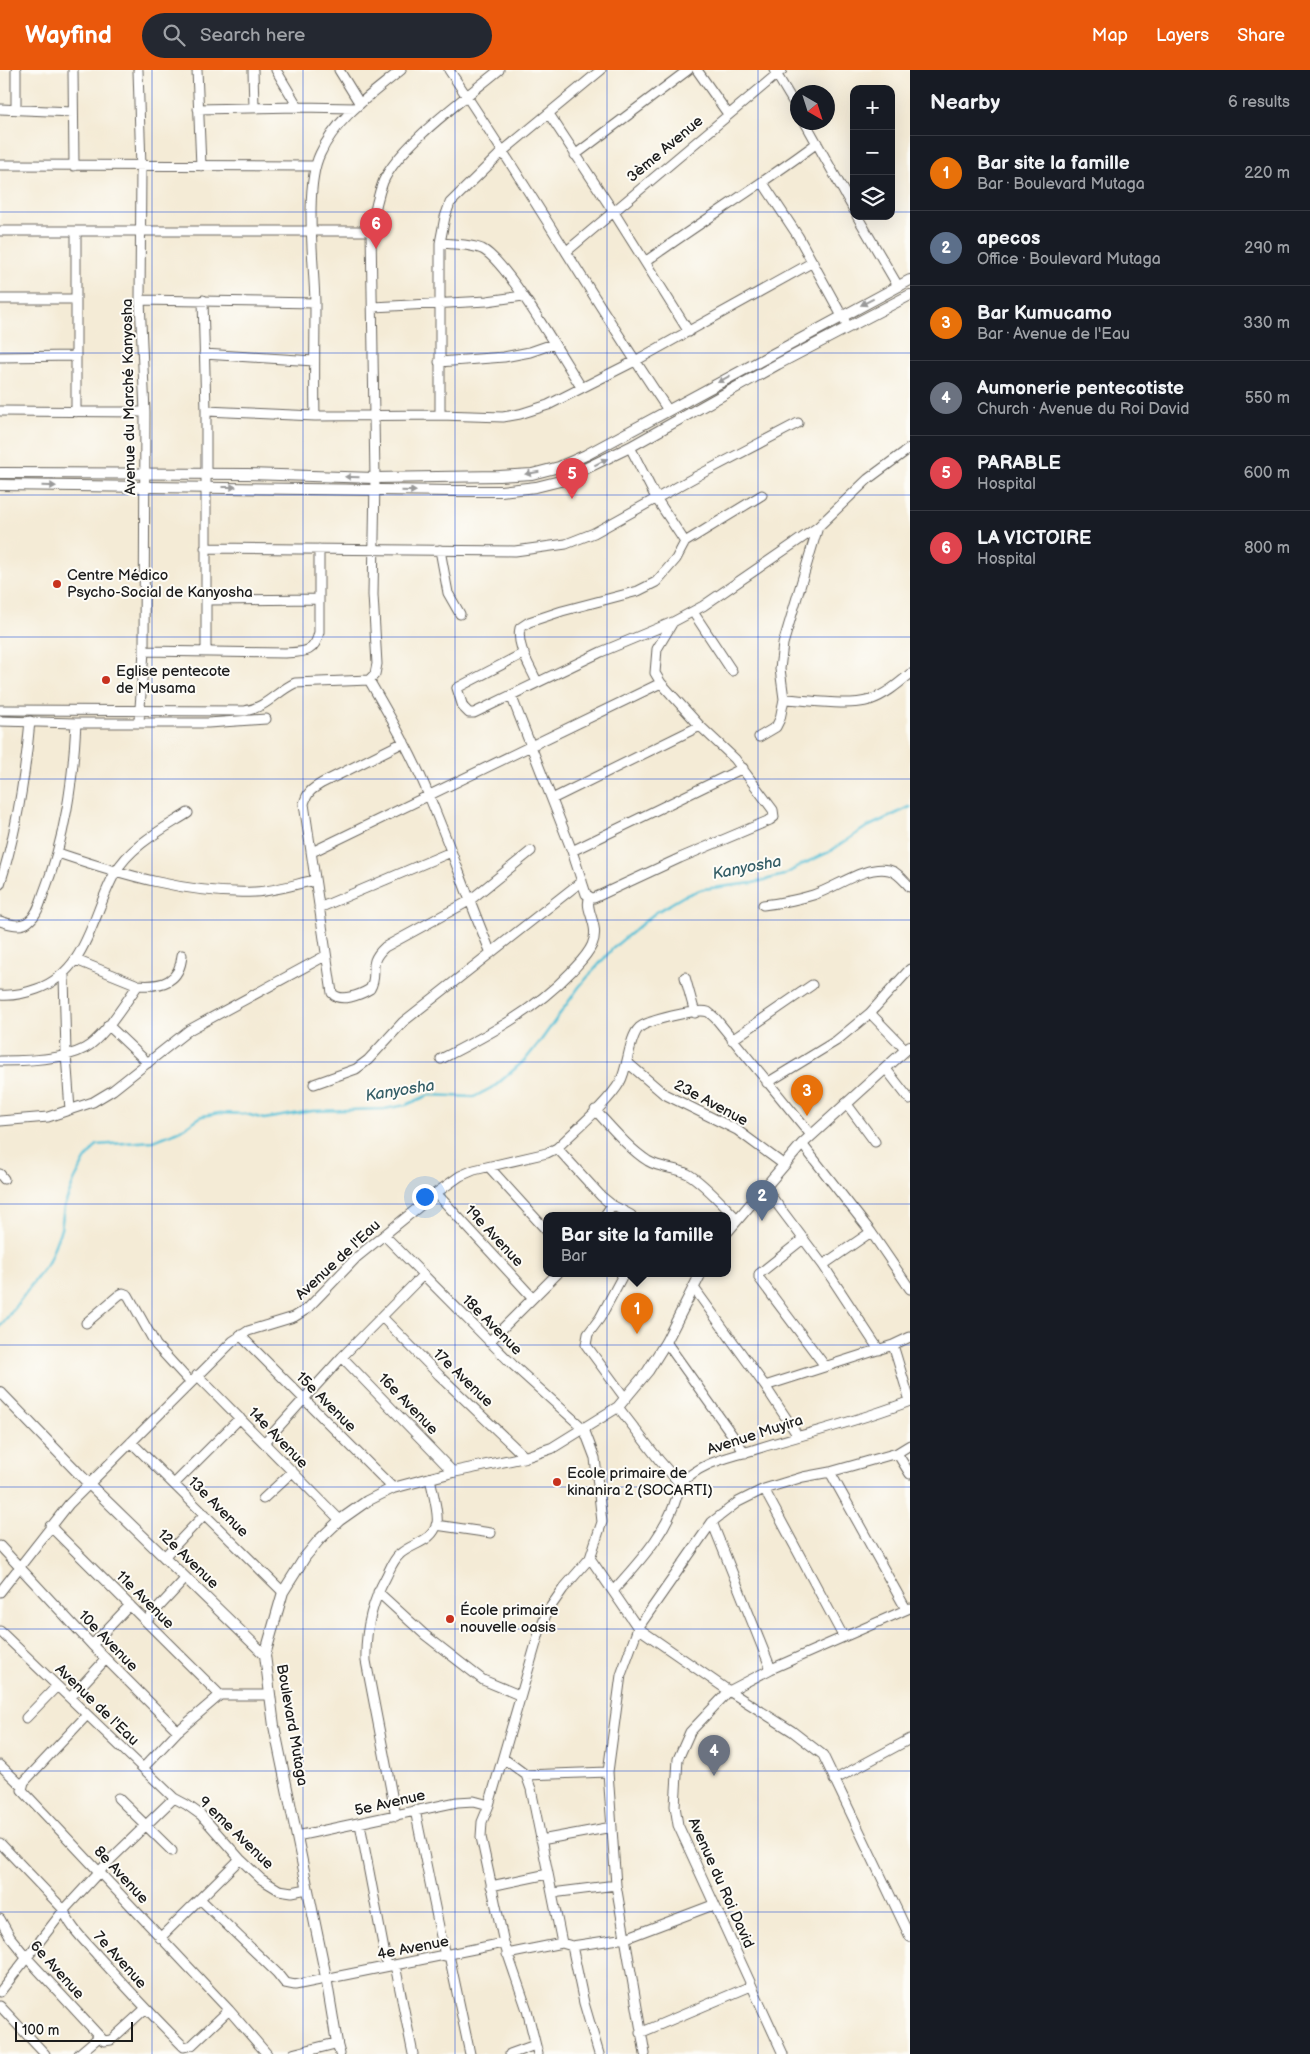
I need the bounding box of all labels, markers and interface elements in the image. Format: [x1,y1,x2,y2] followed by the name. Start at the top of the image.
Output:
[142,13,492,58] search box
[25,21,112,50] text: Wayfind
[160,21,188,49] icon: search
[200,24,305,47] text: Search here
[1092,25,1128,46] text: Map
[1156,25,1209,46] text: Layers
[1237,25,1285,46] text: Share
[790,85,835,130] north arrow
[850,85,895,220] map controls
[850,85,895,130] button: +
[930,90,1000,115] text: Nearby
[1228,93,1290,112] text: 6 results
[623,111,707,186] street label: 3ème Avenue
[850,130,895,175] button: −
[977,152,1130,175] text: Bar site la famille
[943,164,949,183] text: 1
[1244,164,1290,183] text: 220 m
[850,175,895,220] button: layers
[977,175,1145,194] text: Bar · Boulevard Mutaga
[360,208,392,249] pin: 6
[977,227,1040,250] text: apecos
[941,239,951,258] text: 2
[1244,239,1290,258] text: 290 m
[977,250,1161,269] text: Office · Boulevard Mutaga
[118,298,140,496] street label: Avenue du Marché Kanyosha
[860,298,874,306] one-way arrow
[977,302,1112,325] text: Bar Kumucamo
[941,314,951,333] text: 3
[1243,314,1290,333] text: 330 m
[977,325,1130,344] text: Bar · Avenue de l'Eau
[717,375,730,384] one-way arrow
[977,377,1184,400] text: Aumonerie pentecotiste
[941,389,951,408] text: 4
[1245,389,1290,408] text: 550 m
[977,400,1189,419] text: Church · Avenue du Roi David
[977,452,1061,475] text: PARABLE
[556,458,588,499] pin: 5
[594,458,608,466] one-way arrow
[941,464,951,483] text: 5
[1244,464,1290,483] text: 600 m
[523,470,539,478] one-way arrow
[343,473,359,481] one-way arrow
[977,475,1036,494] text: Hospital
[41,482,57,490] one-way arrow
[221,483,237,491] one-way arrow
[401,487,417,495] one-way arrow
[977,527,1091,550] text: LA VICTOIRE
[941,539,951,558] text: 6
[1244,539,1290,558] text: 800 m
[977,550,1036,569] text: Hospital
[67,566,253,602] place label: Centre Médico Psycho-Social de Kanyosha
[51,578,63,590] marker: Centre Médico Psycho-Social de Kanyosha
[116,662,230,698] place label: Eglise pentecote de Musama
[100,674,112,686] marker: Eglise pentecote de Musama
[711,852,783,884] water label: Kanyosha
[791,1075,823,1116] pin: 3
[364,1076,436,1106] water label: Kanyosha
[671,1076,751,1130] street label: 23e Avenue
[746,1180,778,1221] pin: 2
[412,1184,438,1210] your location
[461,1201,528,1271] street label: 19e Avenue
[543,1212,731,1277] popup
[292,1216,384,1304] street label: Avenue de l'Eau
[561,1224,713,1247] text: Bar site la famille
[561,1247,586,1266] text: Bar
[458,1291,526,1359] street label: 18e Avenue
[621,1293,653,1334] pin: 1
[429,1345,497,1411] street label: 17e Avenue
[292,1368,360,1436] street label: 15e Avenue
[374,1369,442,1439] street label: 16e Avenue
[244,1403,312,1473] street label: 14e Avenue
[705,1411,805,1459] street label: Avenue Muyira
[567,1464,713,1500] place label: Ecole primaire de kinanira 2 (SOCARTI)
[184,1473,252,1541] street label: 13e Avenue
[551,1476,563,1488] marker: Ecole primaire de kinanira 2 (SOCARTI)
[153,1525,223,1593] street label: 12e Avenue
[112,1567,178,1633] street label: 11e Avenue
[460,1601,558,1637] place label: École primaire nouvelle oasis
[74,1606,142,1676] street label: 10e Avenue
[444,1613,456,1625] marker: École primaire nouvelle oasis
[51,1660,143,1750] street label: Avenue de l'Eau
[272,1663,312,1787] street label: Boulevard Mutaga
[698,1735,730,1776] pin: 4
[353,1786,427,1820] street label: 5e Avenue
[194,1792,278,1874] street label: 9 eme Avenue
[684,1815,758,1951] street label: Avenue du Roi David
[89,1842,153,1908] street label: 8e Avenue
[89,1927,151,1993] street label: 7e Avenue
[376,1932,450,1964] street label: 4e Avenue
[26,1937,88,2003] street label: 6e Avenue
[15,2019,132,2042] scale bar
[22,2022,59,2039] text: 100 m

